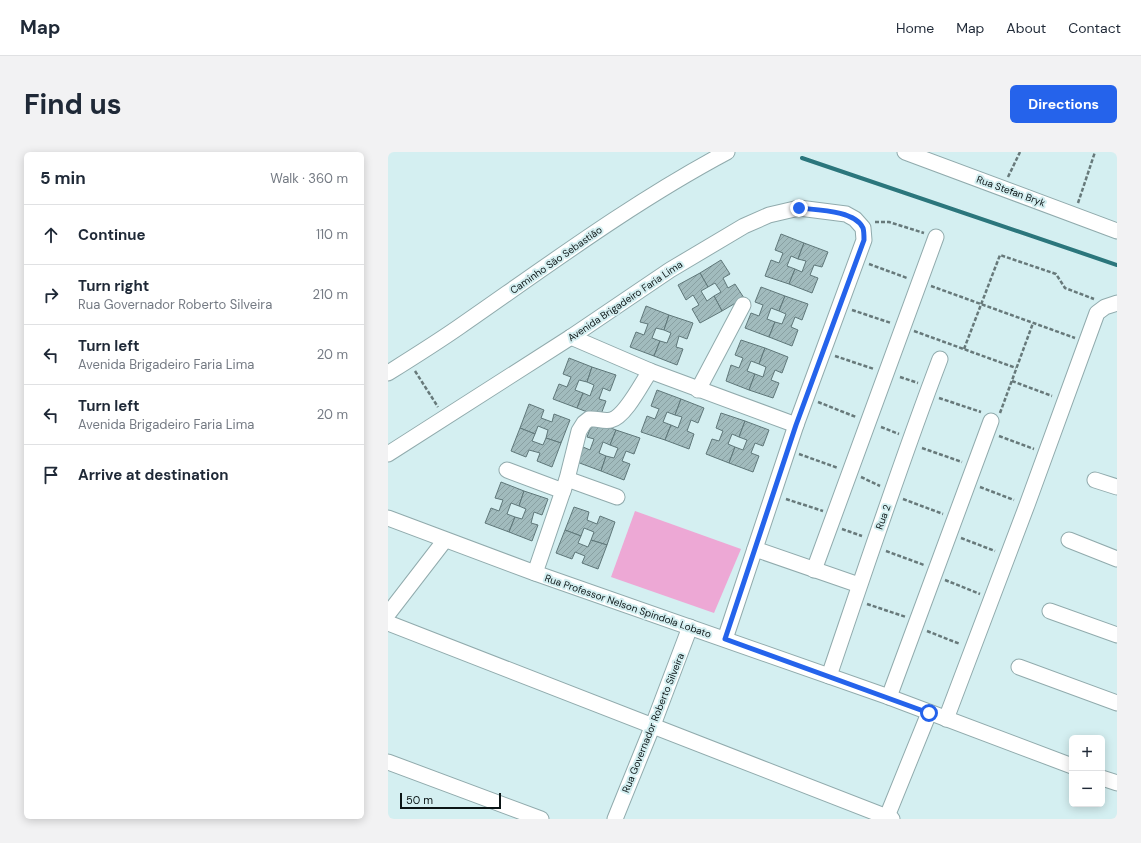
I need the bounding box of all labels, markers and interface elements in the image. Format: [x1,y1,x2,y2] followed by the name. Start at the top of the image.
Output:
[20,15,60,40] text: Map
[896,19,934,37] text: Home
[956,19,984,37] text: Map
[1006,19,1046,37] text: About
[1068,19,1121,37] text: Contact
[1010,85,1117,123] button: Directions
[24,86,122,123] text: Find us
[40,167,86,189] text: 5 min
[270,170,348,187] text: Walk · 360 m
[975,173,1047,209] street label: Rua Stefan Bryk
[790,199,808,217] route end
[507,223,605,297] street label: Caminho São Sebastião
[40,224,62,246] icon: ahead
[78,225,146,245] text: Continue
[316,226,348,243] text: 110 m
[565,258,685,344] street label: Avenida Brigadeiro Faria Lima
[78,276,149,296] text: Turn right
[40,284,62,306] icon: right
[313,286,348,303] text: 210 m
[78,296,272,313] text: Rua Governador Roberto Silveira
[78,336,139,356] text: Turn left
[40,344,62,366] icon: left
[317,346,348,363] text: 20 m
[78,356,254,373] text: Avenida Brigadeiro Faria Lima
[78,396,139,416] text: Turn left
[40,404,62,426] icon: left
[317,406,348,423] text: 20 m
[78,416,254,433] text: Avenida Brigadeiro Faria Lima
[40,464,62,486] icon: arrive
[78,465,229,485] text: Arrive at destination
[873,503,894,531] street label: Rua 2
[543,571,713,641] street label: Rua Professor Nelson Spindola Lobato
[619,651,687,795] street label: Rua Governador Roberto Silveira
[920,704,938,722] route start
[1069,735,1105,807] map controls
[1069,735,1105,771] button: +
[1069,771,1105,807] button: −
[400,791,501,810] scale bar
[406,793,433,807] text: 50 m

